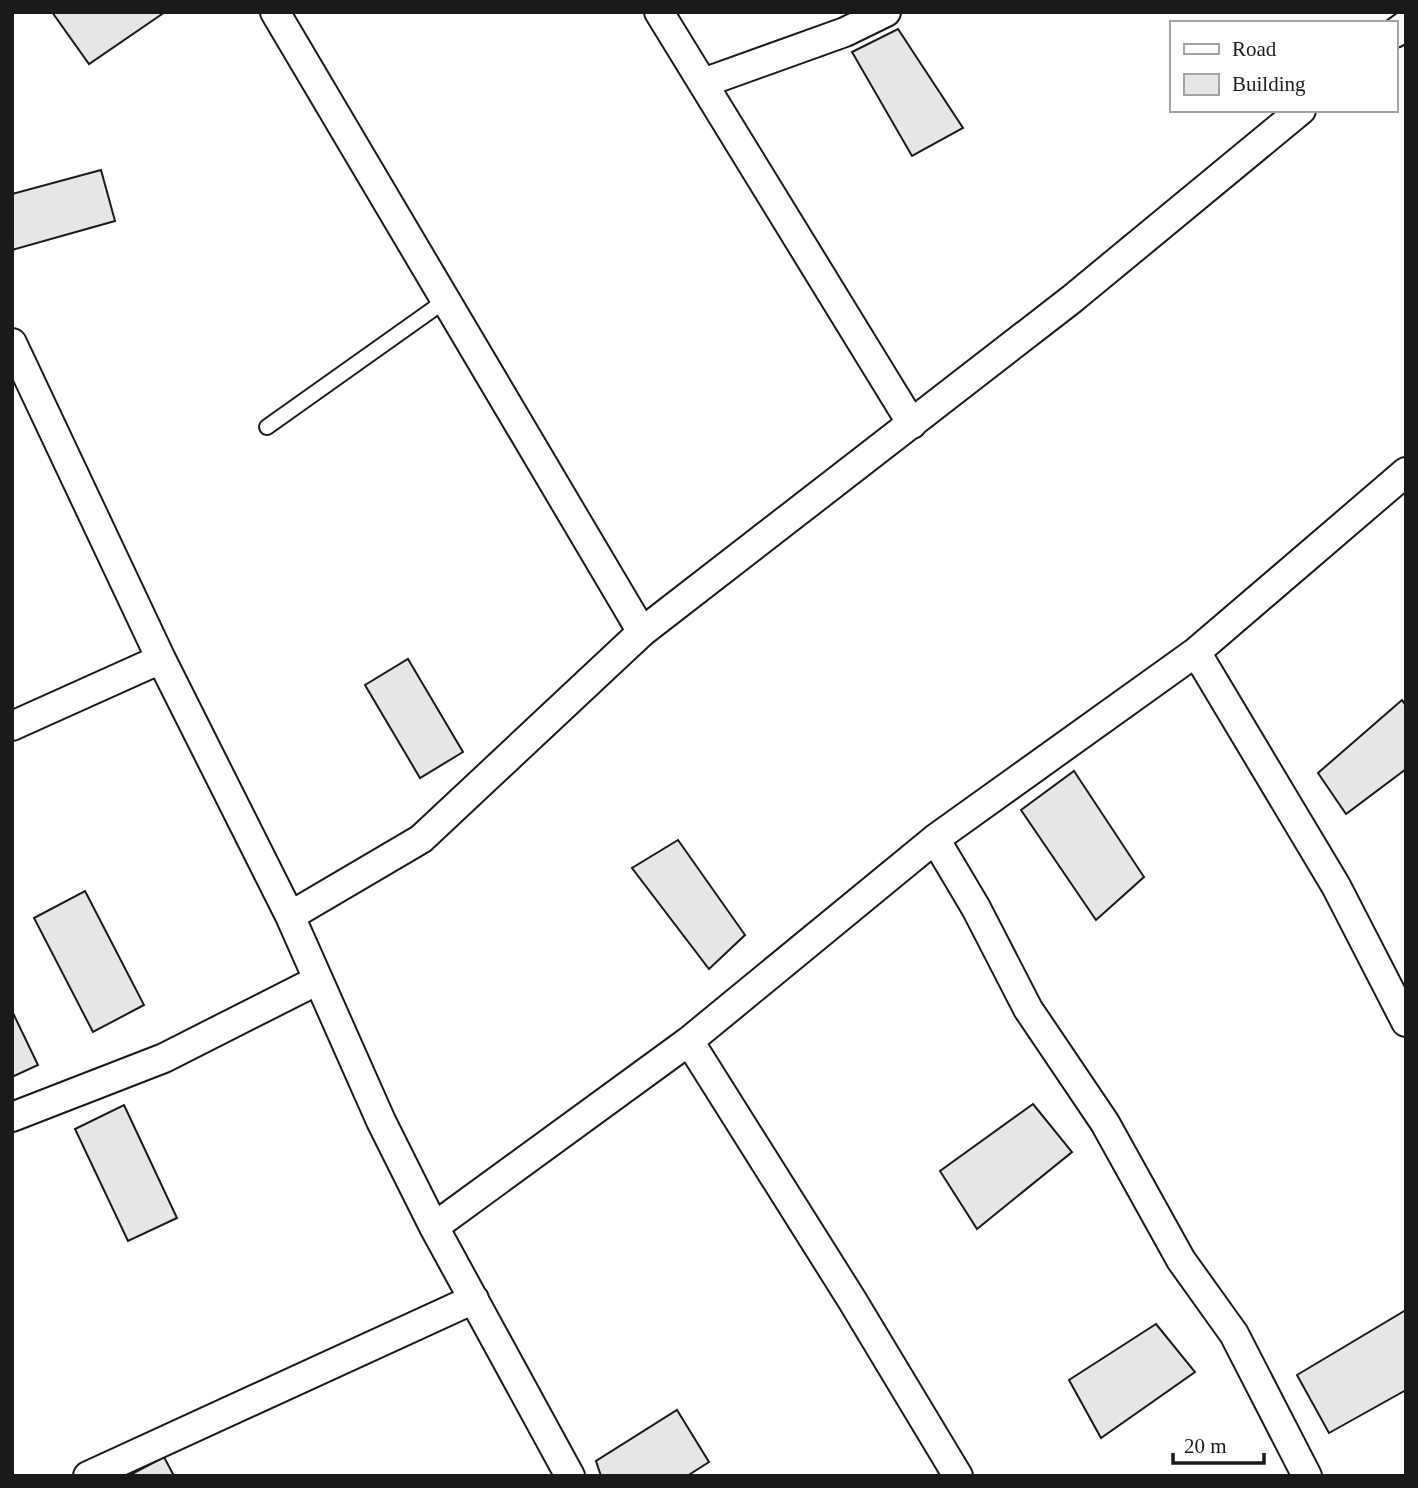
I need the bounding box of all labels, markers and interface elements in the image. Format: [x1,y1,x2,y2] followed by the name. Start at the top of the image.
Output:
[1170,21,1397,112] legend
[1232,37,1277,61] text: Road
[1232,72,1306,96] text: Building
[1173,1422,1264,1466] scale bar
[1184,1434,1227,1458] text: 20 m

